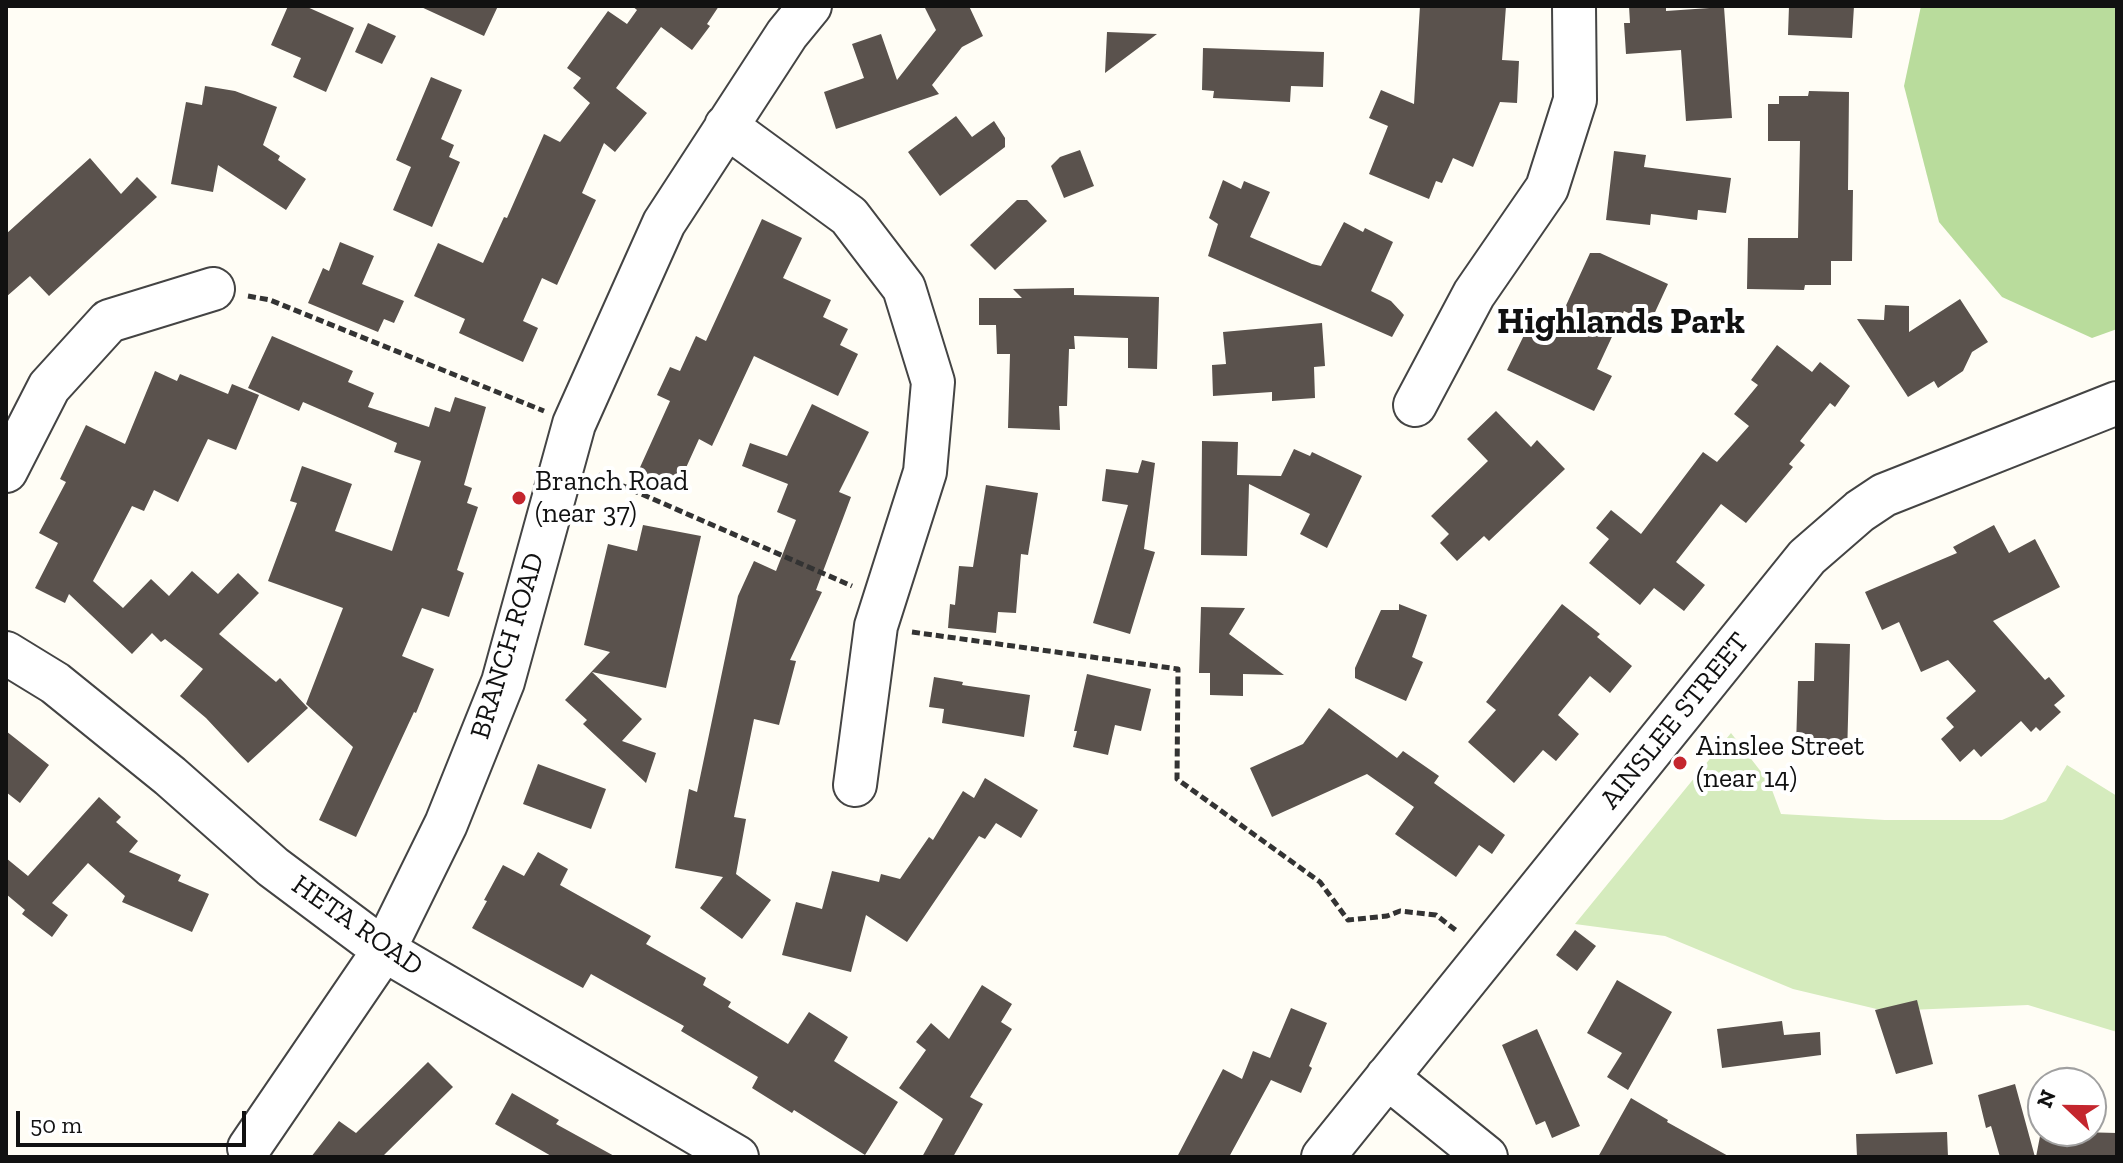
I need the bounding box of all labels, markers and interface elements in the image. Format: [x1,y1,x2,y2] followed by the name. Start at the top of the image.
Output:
[1497,301,1745,345] district label: Highlands Park
[535,465,688,531] place label: Branch Road (near 37)
[510,489,528,507] marker: Branch Road (near 37)
[464,549,552,743] street label: BRANCH ROAD
[1594,626,1756,816] street label: AINSLEE STREET
[1696,730,1864,796] place label: Ainslee Street (near 14)
[1671,754,1689,772] marker: Ainslee Street (near 14)
[285,869,429,983] street label: HETA ROAD
[2027,1067,2107,1147] north arrow
[2030,1086,2062,1111] text: N
[20,1095,250,1145] scale bar
[30,1110,82,1139] text: 50 m

